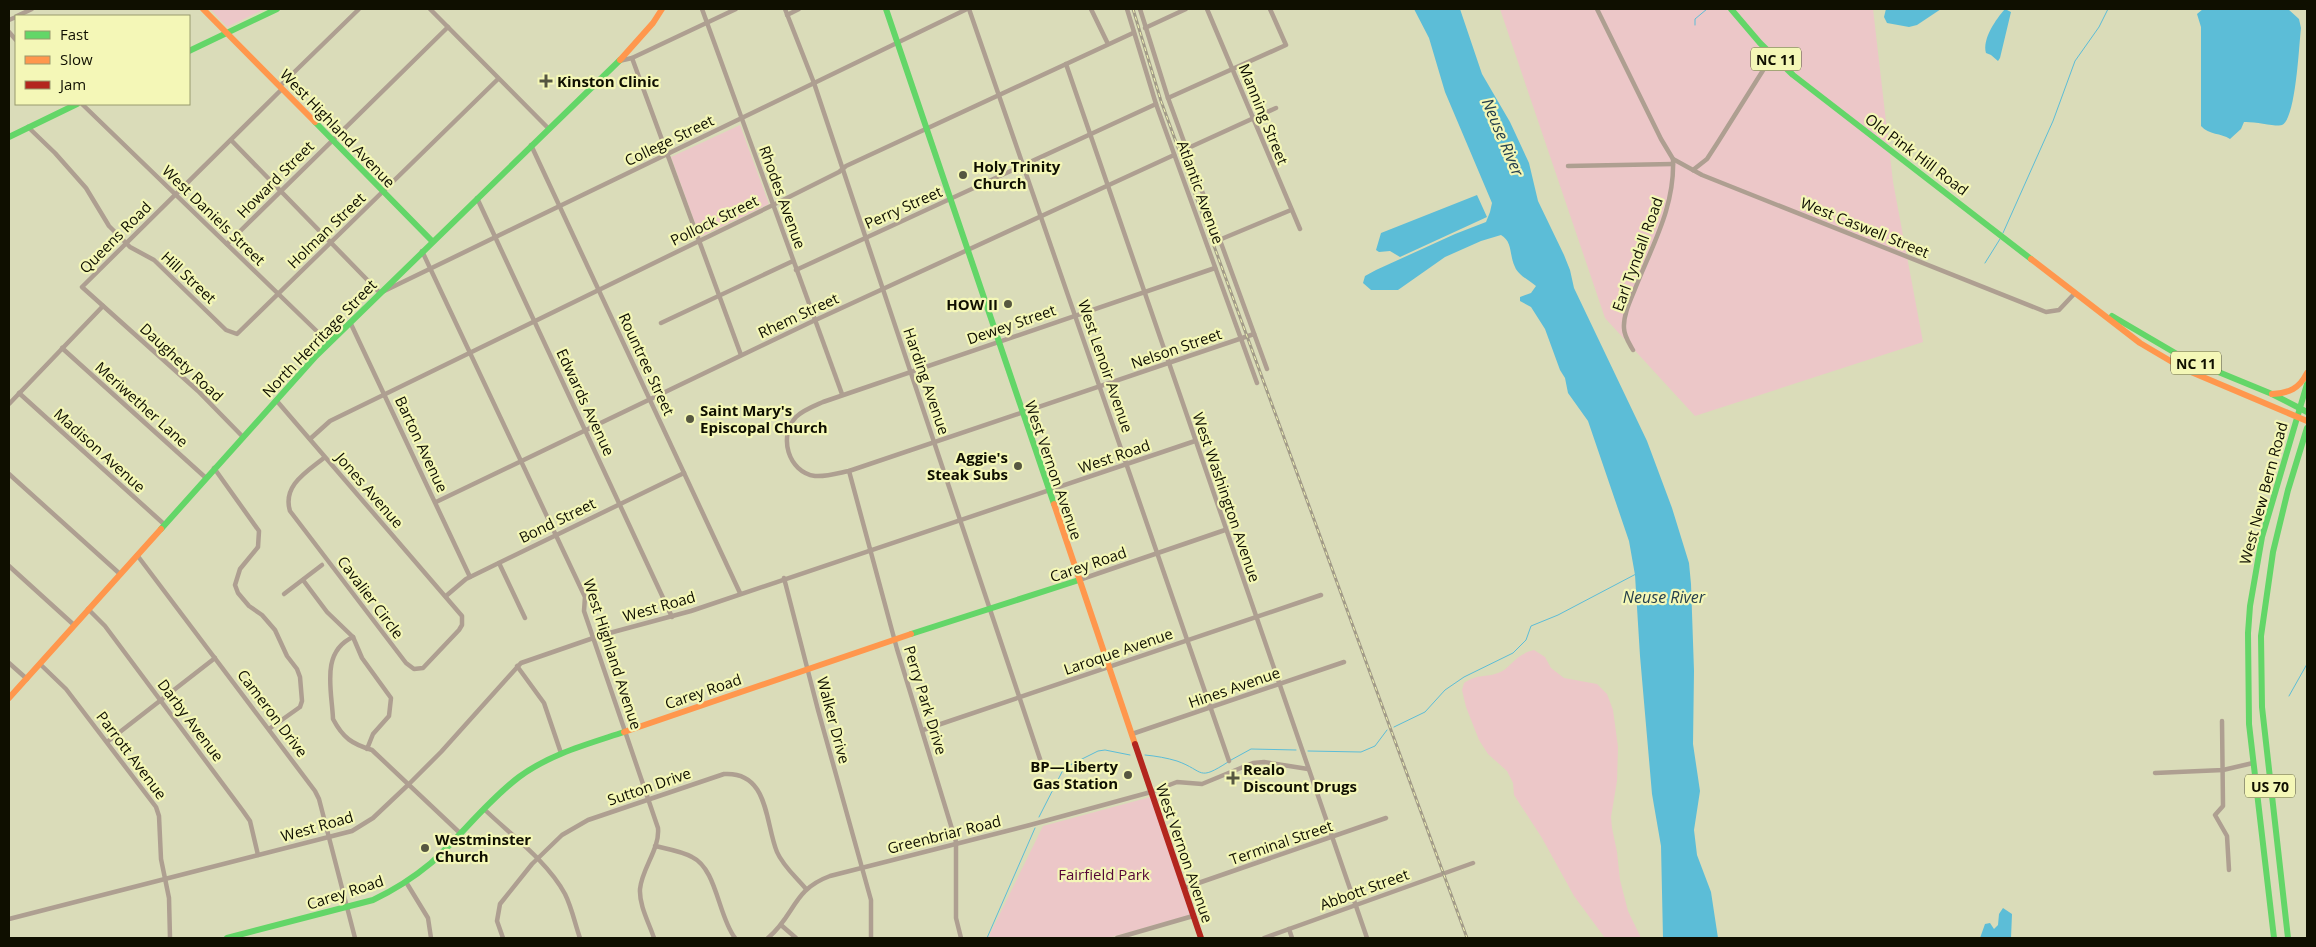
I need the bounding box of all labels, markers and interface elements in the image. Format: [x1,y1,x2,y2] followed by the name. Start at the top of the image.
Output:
[15,15,190,105] legend
[60,24,89,44] text: Fast
[1751,48,1801,70] road number: NC 11
[60,49,93,69] text: Slow
[1235,61,1293,167] street label: Manning Street
[276,64,400,192] street label: West Highland Avenue
[557,71,660,91] place label: Kinston Clinic
[58,74,86,94] text: Jam
[539,74,553,88] marker: Kinston Clinic
[1477,95,1529,180] water label: Neuse River
[1861,109,1973,199] street label: Old Pink Hill Road
[621,110,717,170] street label: College Street
[232,136,318,222] street label: Howard Street
[1173,138,1229,246] street label: Atlantic Avenue
[755,143,811,251] street label: Rhodes Avenue
[973,156,1061,193] place label: Holy Trinity Church
[158,161,270,269] street label: West Daniels Street
[957,169,969,181] marker: Holy Trinity Church
[861,181,945,233] street label: Perry Street
[283,188,369,272] street label: Holman Street
[667,190,761,250] street label: Pollock Street
[1798,192,1932,262] street label: West Caswell Street
[1607,194,1667,314] street label: Earl Tyndall Road
[75,197,155,277] street label: Queens Road
[157,246,221,308] street label: Hill Street
[257,275,381,401] street label: North Herritage Street
[755,288,841,342] street label: Rhem Street
[946,294,998,314] place label: HOW II
[1074,297,1138,435] street label: West Lenoir Avenue
[1002,298,1014,310] marker: HOW II
[964,299,1058,349] street label: Dewey Street
[615,310,679,418] street label: Rountree Street
[136,318,228,406] street label: Daughety Road
[1128,323,1224,373] street label: Nelson Street
[899,325,955,437] street label: Harding Avenue
[552,345,620,459] street label: Edwards Avenue
[2171,352,2221,374] road number: NC 11
[91,357,193,451] street label: Meriwether Lane
[391,393,453,495] street label: Barton Avenue
[1021,398,1087,542] street label: West Vernon Avenue
[700,400,828,437] place label: Saint Mary's Episcopal Church
[50,404,150,496] street label: Madison Avenue
[1189,410,1265,584] street label: West Washington Avenue
[684,413,696,425] marker: Saint Mary's Episcopal Church
[2234,419,2292,567] street label: West New Bern Road
[1076,434,1152,478] street label: West Road
[330,446,408,532] street label: Jones Avenue
[927,447,1008,484] place label: Aggie's Steak Subs
[1012,460,1024,472] marker: Aggie's Steak Subs
[515,493,599,547] street label: Bond Street
[1047,542,1129,586] street label: Carey Road
[333,552,409,642] street label: Cavalier Circle
[579,576,647,732] street label: West Highland Avenue
[620,586,698,626] street label: West Road
[1623,586,1706,608] water label: Neuse River
[1061,623,1175,679] street label: Laroque Avenue
[900,643,952,757] street label: Perry Park Drive
[1185,662,1283,712] street label: Hines Avenue
[233,665,313,761] street label: Cameron Drive
[662,669,744,713] street label: Carey Road
[813,674,855,766] street label: Walker Drive
[153,675,229,765] street label: Darby Avenue
[92,707,172,803] street label: Parrott Avenue
[1030,756,1118,793] place label: BP—Liberty Gas Station
[1243,759,1357,796] place label: Realo Discount Drugs
[605,762,693,810] street label: Sutton Drive
[1122,769,1134,781] marker: BP—Liberty Gas Station
[1227,772,1239,784] marker: Realo Discount Drugs
[2245,774,2295,798] road number: US 70
[1152,781,1218,925] street label: West Vernon Avenue
[278,806,356,846] street label: West Road
[885,810,1003,858] street label: Greenbriar Road
[1227,815,1335,869] street label: Terminal Street
[435,829,531,866] place label: Westminster Church
[419,842,431,854] marker: Westminster Church
[1058,864,1150,884] park label: Fairfield Park
[1317,864,1411,914] street label: Abbott Street
[304,870,386,914] street label: Carey Road

